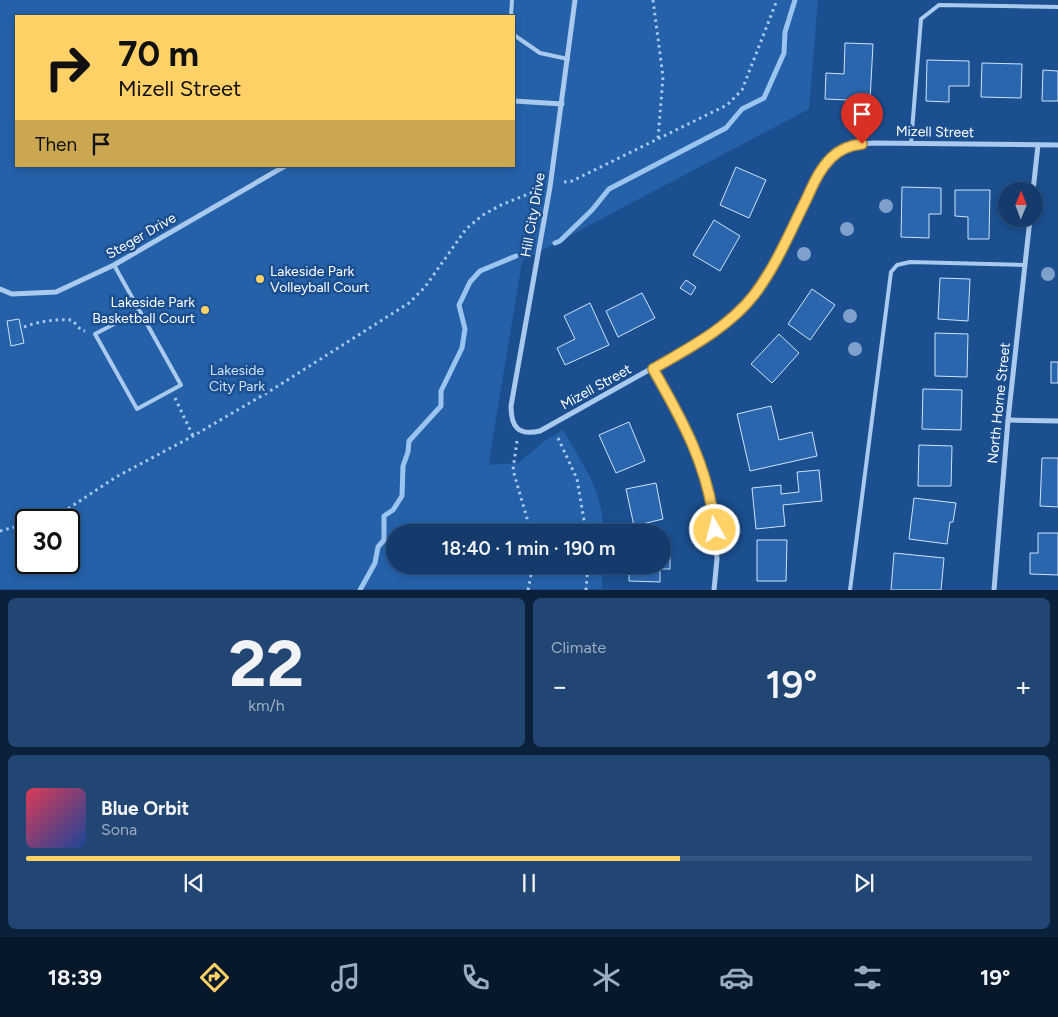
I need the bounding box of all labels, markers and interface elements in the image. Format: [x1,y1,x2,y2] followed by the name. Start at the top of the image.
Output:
[118,33,199,75] text: 70 m
[35,35,100,100] icon: right
[118,75,241,102] text: Mizell Street
[841,93,883,144] pin
[848,100,876,128] icon: arrive
[896,123,974,141] street label: Mizell Street
[87,130,115,158] icon: arrive
[35,133,77,156] text: Then
[517,171,549,258] street label: Hill City Drive
[998,182,1042,228] north arrow
[998,182,1043,227] map controls
[103,209,179,263] street label: Steger Drive
[270,263,369,296] place label: Lakeside Park Volleyball Court
[254,273,266,285] marker: Lakeside Park Volleyball Court
[92,294,195,327] place label: Lakeside Park Basketball Court
[199,304,211,316] marker: Lakeside Park Basketball Court
[984,342,1014,464] street label: North Horne Street
[558,361,634,413] street label: Mizell Street
[209,362,265,395] park label: Lakeside City Park
[688,503,740,555] position arrow
[15,509,80,574] speed limit sign: 30
[442,537,615,560] text: 18:40 · 1 min · 190 m
[229,624,304,702] text: 22
[551,638,606,657] text: Climate
[766,662,817,708] text: 19°
[551,669,568,703] text: −
[1015,669,1032,703] text: +
[248,696,285,715] text: km/h
[101,797,189,820] text: Blue Orbit
[101,820,137,839] text: Sona
[180,869,208,897] icon: previous
[515,869,543,897] icon: pause
[850,869,878,897] icon: next
[197,960,232,995] icon: directions
[328,960,363,995] icon: music
[458,960,493,995] icon: phone
[589,960,624,995] icon: climate
[719,960,754,995] icon: car
[850,960,885,995] icon: filters
[48,964,102,991] text: 18:39
[980,964,1010,991] text: 19°

